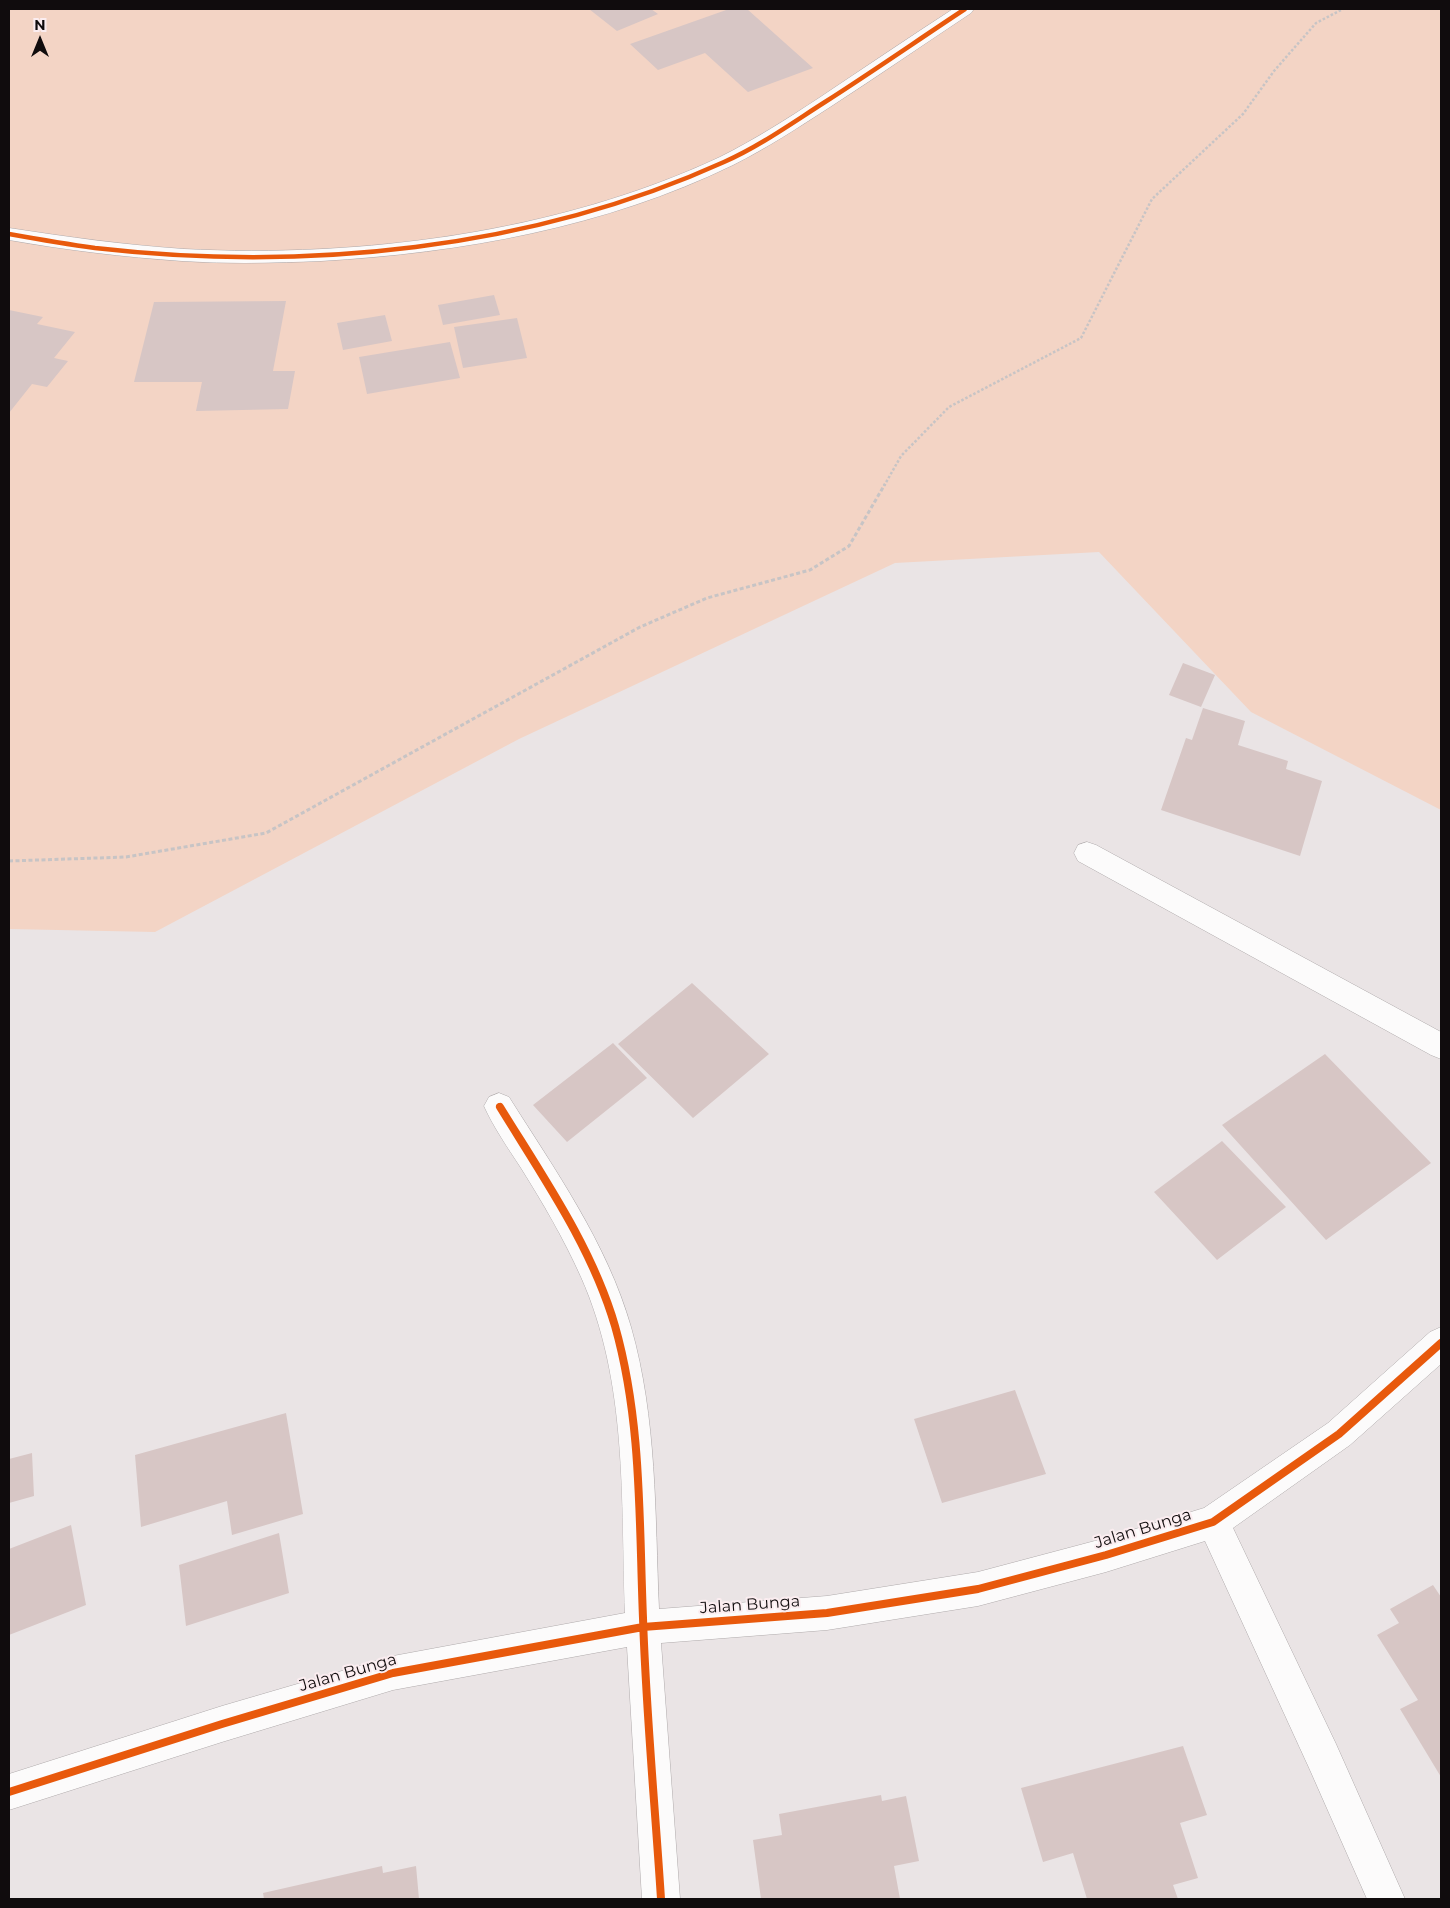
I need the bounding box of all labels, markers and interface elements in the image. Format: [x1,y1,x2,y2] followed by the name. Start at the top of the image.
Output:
[15,15,65,65] north arrow
[34,16,46,34] text: N
[1092,1505,1194,1553] street label: Jalan Bunga
[699,1592,801,1618] street label: Jalan Bunga
[297,1650,399,1696] street label: Jalan Bunga

